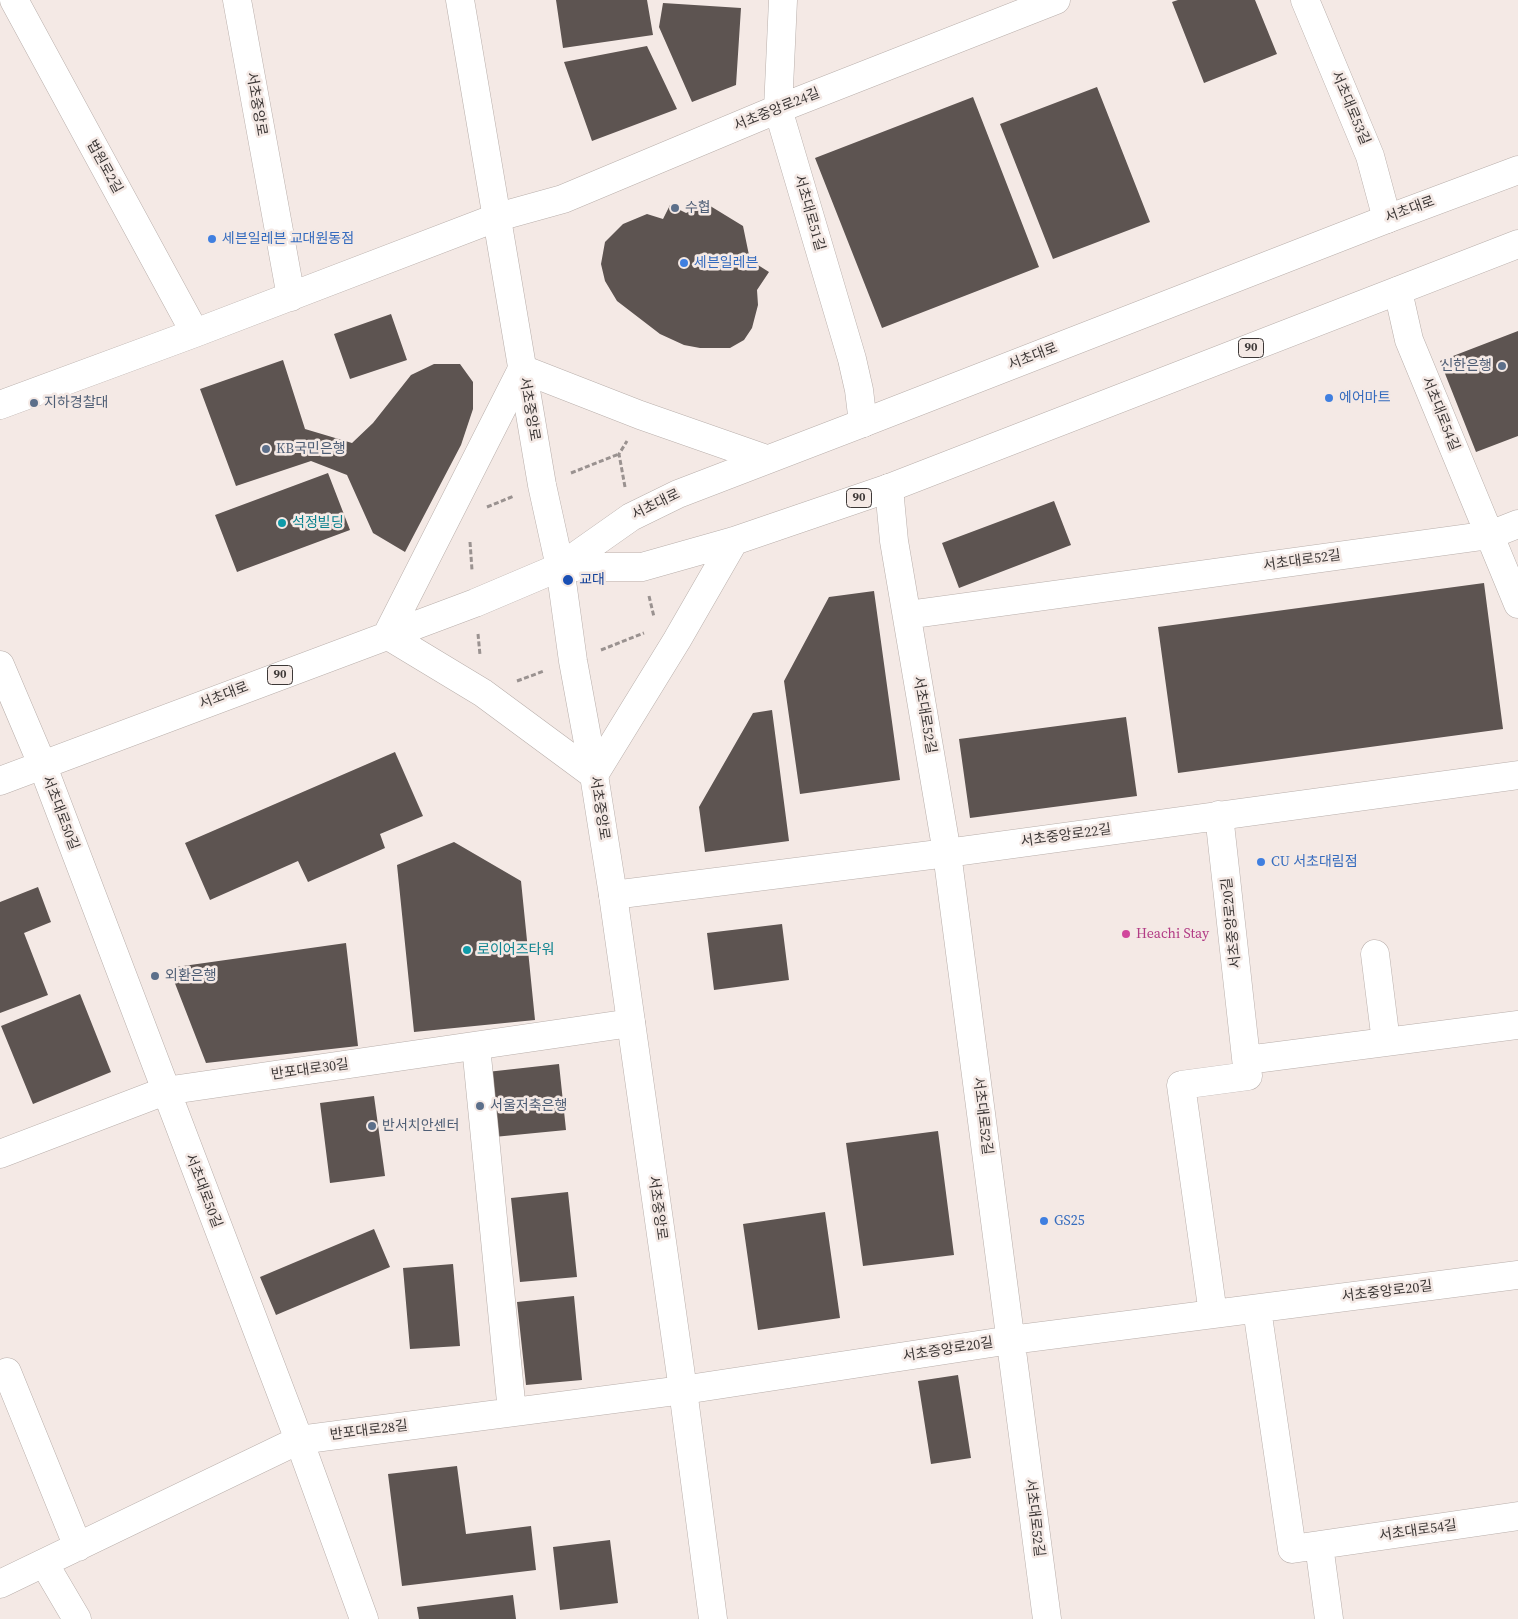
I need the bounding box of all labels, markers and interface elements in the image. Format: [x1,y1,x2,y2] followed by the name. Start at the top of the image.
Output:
[1327,69,1373,147] street label: 서초대로53길
[242,71,270,137] street label: 서초중앙로
[732,85,822,135] street label: 서초중앙로24길
[82,137,126,197] street label: 법원로2길
[790,173,828,253] street label: 서초대로51길
[1383,193,1437,227] street label: 서초대로
[685,200,711,216] place label: 수협
[669,202,681,214] marker: 수협
[222,231,354,247] place label: 세븐일레븐 교대원동점
[206,233,218,245] marker: 세븐일레븐 교대원동점
[694,255,758,271] place label: 세븐일레븐
[678,257,690,269] marker: 세븐일레븐
[1238,338,1264,358] road number: 90
[1006,340,1060,374] street label: 서초대로
[1440,358,1492,374] place label: 신한은행
[1496,360,1508,372] marker: 신한은행
[1418,375,1462,453] street label: 서초대로54길
[515,376,543,442] street label: 서초중앙로
[1339,390,1391,406] place label: 에어마트
[1323,392,1335,404] marker: 에어마트
[44,395,108,411] place label: 지하경찰대
[28,397,40,409] marker: 지하경찰대
[276,441,346,457] place label: KB국민은행
[260,443,272,455] marker: KB국민은행
[629,486,683,524] street label: 서초대로
[846,488,872,508] road number: 90
[292,515,344,531] place label: 석정빌딩
[276,517,288,529] marker: 석정빌딩
[1262,547,1342,575] street label: 서초대로52길
[579,572,605,588] place label: 교대
[561,573,575,587] marker: 교대
[268,666,292,684] road number: 90
[909,675,939,755] street label: 서초대로52길
[197,679,251,713] street label: 서초대로
[38,773,82,853] street label: 서초대로50길
[586,775,612,841] street label: 서초중앙로
[1020,821,1112,851] street label: 서초중앙로22길
[1271,854,1358,870] place label: CU 서초대림점
[1255,856,1267,868] marker: CU 서초대림점
[1219,877,1245,969] street label: 서초중앙로20길
[1136,926,1209,942] place label: Heachi Stay
[1120,928,1132,940] marker: Heachi Stay
[477,942,554,958] place label: 로이어즈타워
[461,944,473,956] marker: 로이어즈타워
[165,968,217,984] place label: 외환은행
[149,970,161,982] marker: 외환은행
[270,1056,350,1084] street label: 반포대로30길
[969,1076,995,1156] street label: 서초대로52길
[490,1098,567,1114] place label: 서울저축은행
[474,1100,486,1112] marker: 서울저축은행
[382,1118,459,1134] place label: 반서치안센터
[366,1120,378,1132] marker: 반서치안센터
[181,1151,225,1231] street label: 서초대로50길
[644,1175,670,1241] street label: 서초중앙로
[1054,1213,1085,1229] place label: GS25
[1038,1215,1050,1227] marker: GS25
[1341,1278,1433,1306] street label: 서초중앙로20길
[902,1335,994,1365] street label: 서초중앙로20길
[329,1418,409,1444] street label: 반포대로28길
[1021,1478,1047,1558] street label: 서초대로52길
[1378,1517,1458,1545] street label: 서초대로54길

